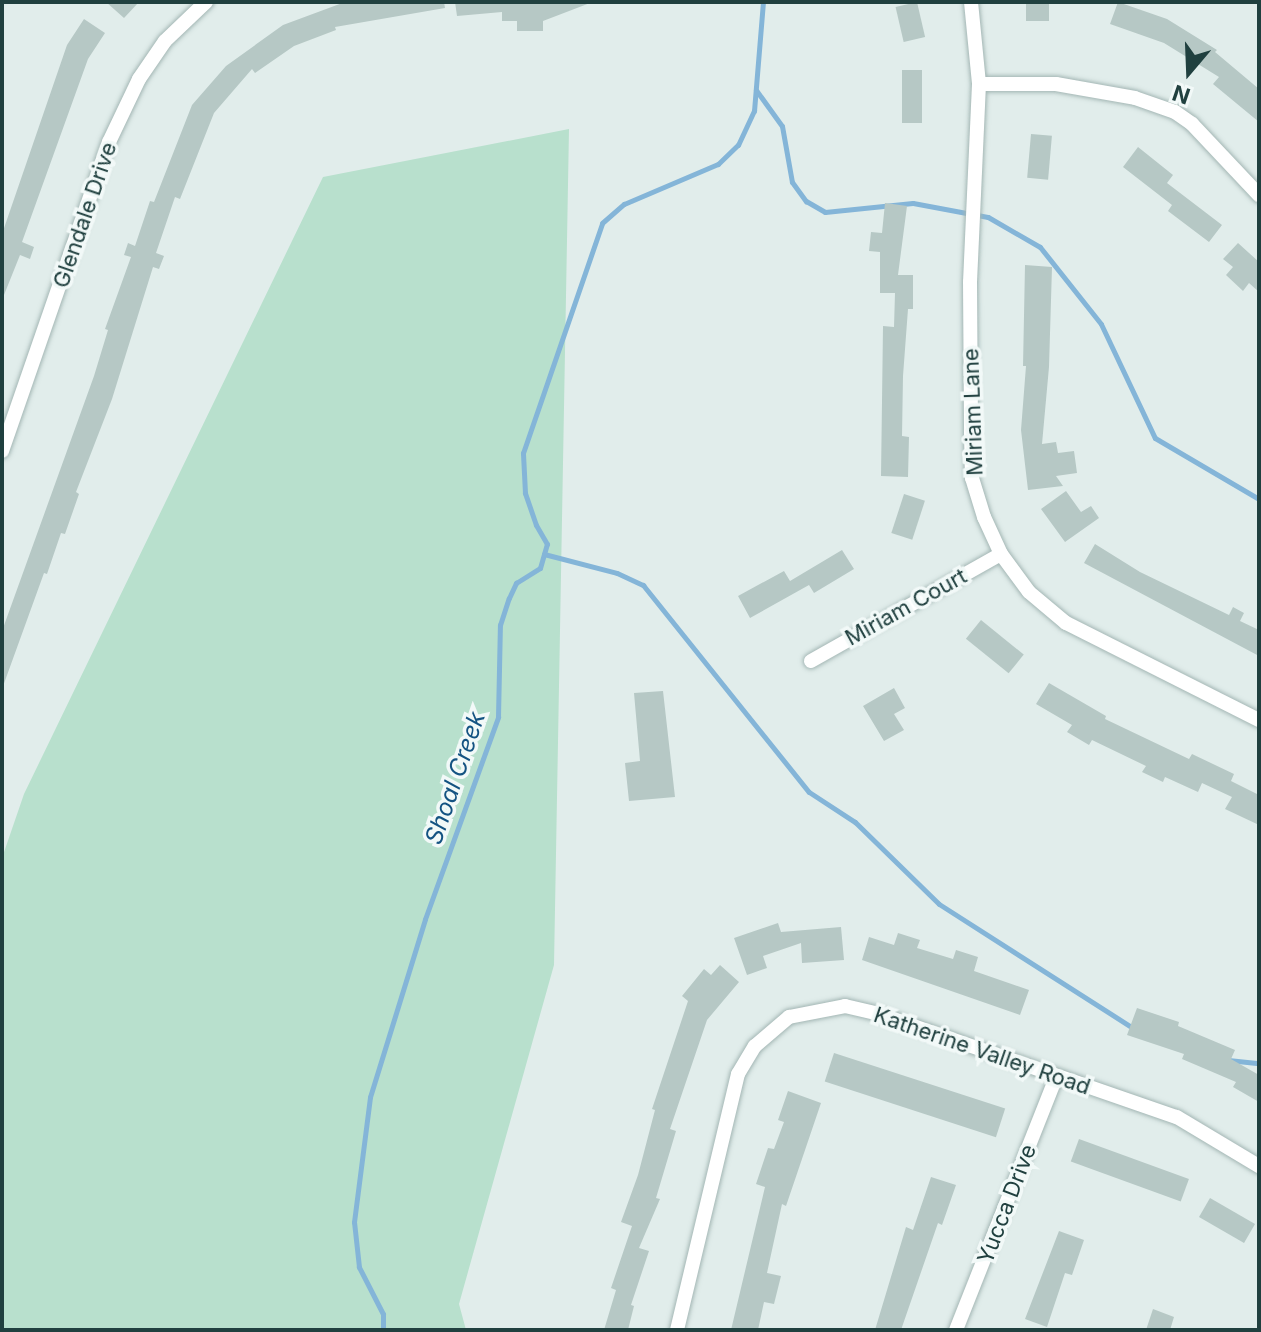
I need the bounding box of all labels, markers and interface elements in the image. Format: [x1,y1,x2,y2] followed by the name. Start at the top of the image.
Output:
[1149,32,1229,112] north arrow
[1169,80,1193,110] text: N
[48,139,122,291] street label: Glendale Drive
[958,348,988,476] street label: Miriam Lane
[841,563,971,651] street label: Miriam Court
[419,708,491,848] water label: Shoal Creek
[870,1002,1094,1100] street label: Katherine Valley Road
[972,1141,1042,1267] street label: Yucca Drive

